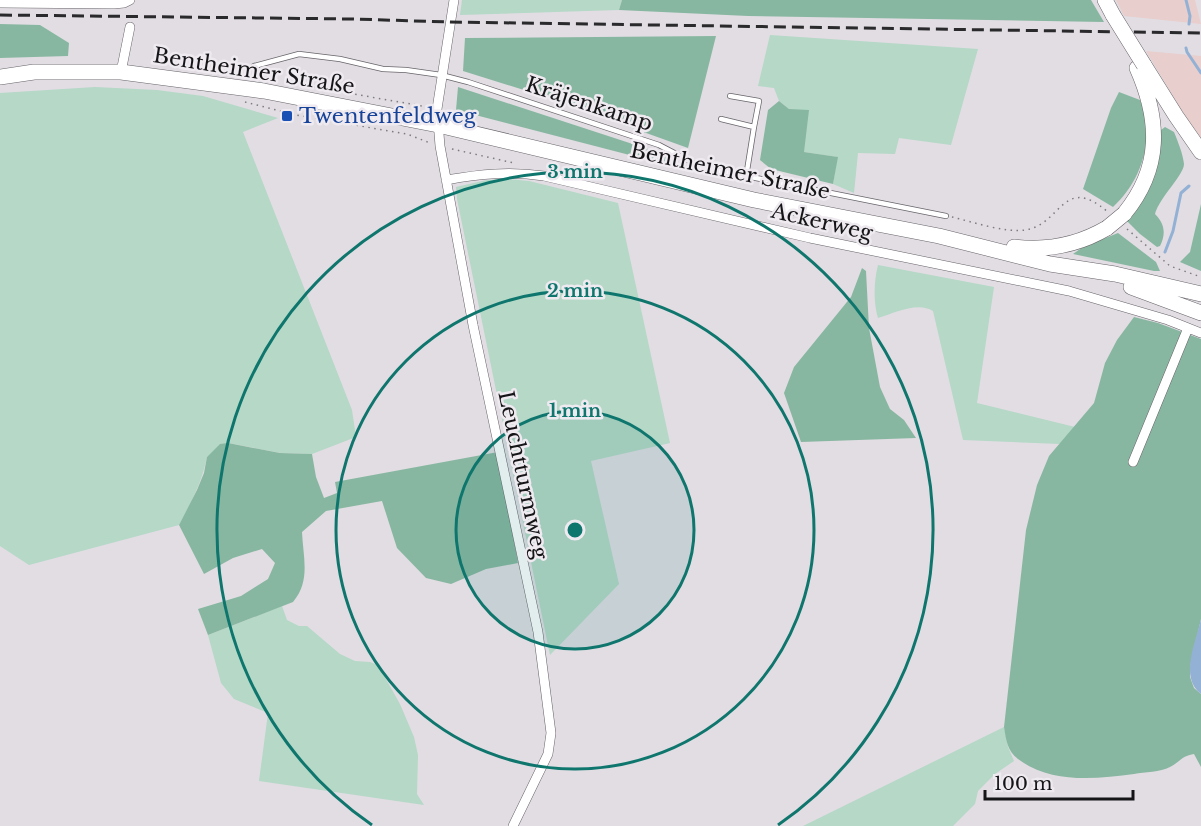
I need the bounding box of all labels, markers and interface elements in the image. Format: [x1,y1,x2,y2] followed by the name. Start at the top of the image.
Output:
[151,42,357,100] street label: Bentheimer Straße
[522,71,656,137] street label: Kräjenkamp
[299,103,477,129] place label: Twentenfeldweg
[280,109,294,123] marker: Twentenfeldweg
[628,137,832,205] street label: Bentheimer Straße
[547,161,603,183] text: 3 min
[768,197,876,246] street label: Ackerweg
[547,280,603,302] text: 2 min
[492,389,554,562] street label: Leuchtturmweg
[549,400,601,422] text: 1 min
[565,520,585,540] centre of rings
[985,763,1134,801] scale bar
[994,773,1052,795] text: 100 m

